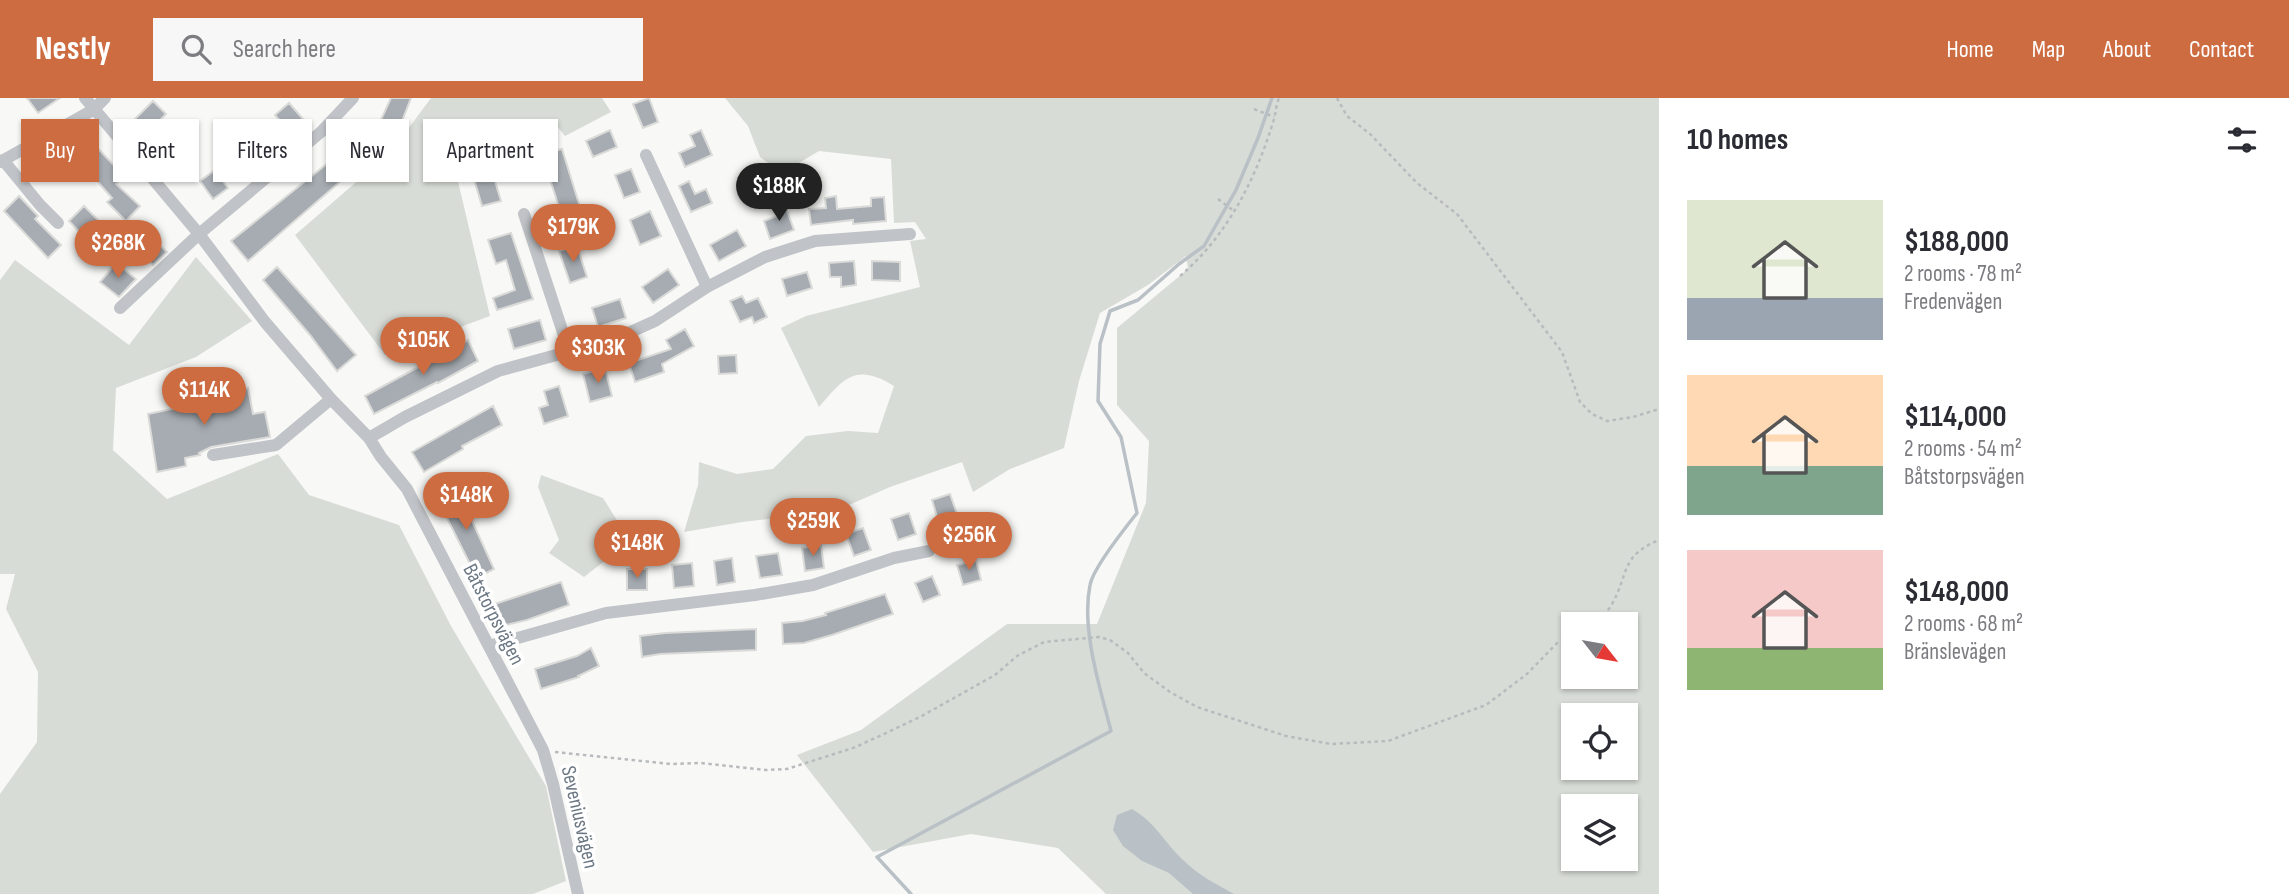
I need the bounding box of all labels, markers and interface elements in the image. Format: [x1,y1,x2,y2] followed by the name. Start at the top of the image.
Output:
[153,18,643,81] search box
[35,29,111,69] text: Nestly
[177,30,215,68] icon: search
[233,34,336,65] text: Search here
[1946,35,1994,64] text: Home
[2032,35,2065,64] text: Map
[2103,35,2151,64] text: About
[2189,35,2254,64] text: Contact
[21,119,99,182] chip: Buy
[113,119,199,182] chip: Rent
[213,119,312,182] chip: Filters
[326,119,409,182] chip: New
[423,119,558,182] chip: Apartment
[2223,121,2261,159] icon: filters
[1687,122,1788,158] text: 10 homes
[730,164,828,223] pin: $188K
[752,172,806,200] text: $188K
[524,204,622,264] pin: $179K
[547,213,599,241] text: $179K
[69,220,167,280] pin: $268K
[1904,224,2009,260] text: $188,000
[1743,228,1827,312] icon: home
[91,229,145,257] text: $268K
[1904,260,2022,288] text: 2 rooms · 78 m²
[1904,288,2002,316] text: Fredenvägen
[374,317,472,377] pin: $105K
[396,326,450,354] text: $105K
[549,326,647,385] pin: $303K
[571,334,625,362] text: $303K
[155,368,253,427] pin: $114K
[178,376,230,404] text: $114K
[1904,399,2007,435] text: $114,000
[1743,403,1827,487] icon: home
[1904,435,2022,463] text: 2 rooms · 54 m²
[1904,463,2025,491] text: Båtstorpsvägen
[417,472,515,532] pin: $148K
[439,481,493,509] text: $148K
[764,498,862,558] pin: $259K
[786,507,840,535] text: $259K
[920,512,1018,572] pin: $256K
[588,520,686,580] pin: $148K
[942,521,996,549] text: $256K
[610,529,664,557] text: $148K
[457,560,530,669] street label: Båtstorpsvägen
[1904,574,2009,610] text: $148,000
[1743,578,1827,662] icon: home
[1904,610,2023,638] text: 2 rooms · 68 m²
[1561,612,1638,690] north arrow
[1561,612,1638,871] map controls
[1904,638,2006,666] text: Bränslevägen
[1561,703,1638,780] button: locate
[556,763,603,871] street label: Seveniusvägen
[1561,794,1638,871] button: layers

